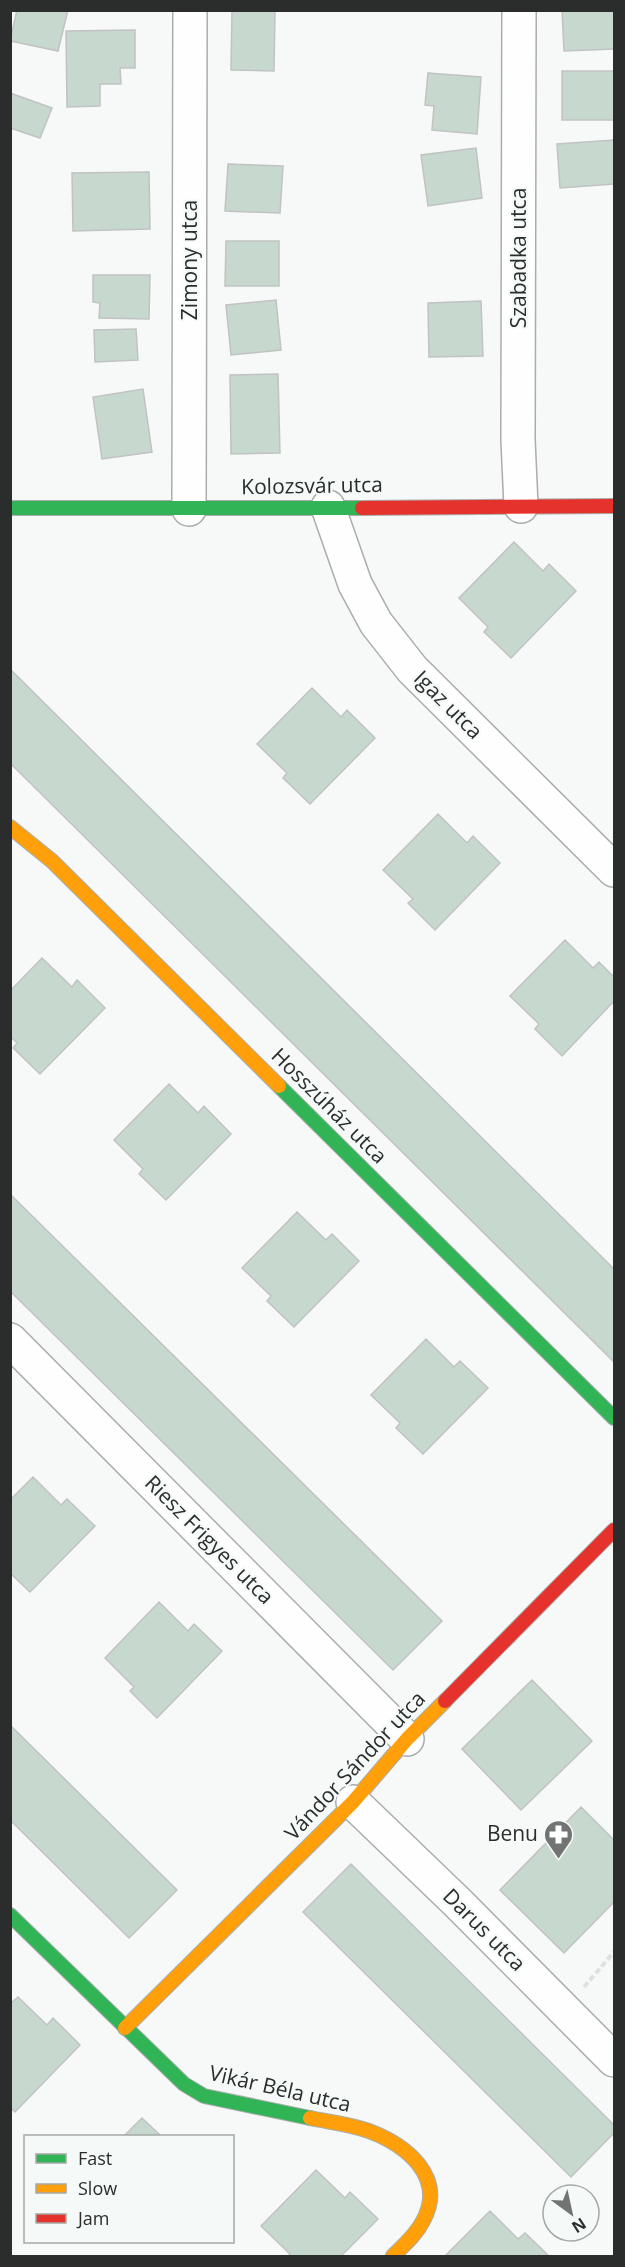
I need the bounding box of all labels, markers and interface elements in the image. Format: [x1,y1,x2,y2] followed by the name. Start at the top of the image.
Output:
[504,188,532,328] street label: Szabadka utca
[175,200,203,320] street label: Zimony utca
[241,470,383,500] street label: Kolozsvár utca
[408,664,489,745] street label: Igaz utca
[266,1041,394,1169] street label: Hosszúház utca
[139,1469,280,1610] street label: Riesz Frigyes utca
[278,1685,431,1846] street label: Vándor Sándor utca
[543,1818,575,1860] pharmacy icon: Benu
[487,1819,538,1847] place label: Benu
[437,1882,532,1977] street label: Darus utca
[207,2058,354,2118] street label: Vikár Béla utca
[24,2135,234,2243] legend
[78,2146,112,2170] text: Fast
[78,2176,117,2200] text: Slow
[541,2183,601,2243] north arrow
[76,2206,110,2230] text: Jam
[568,2213,591,2238] text: N

